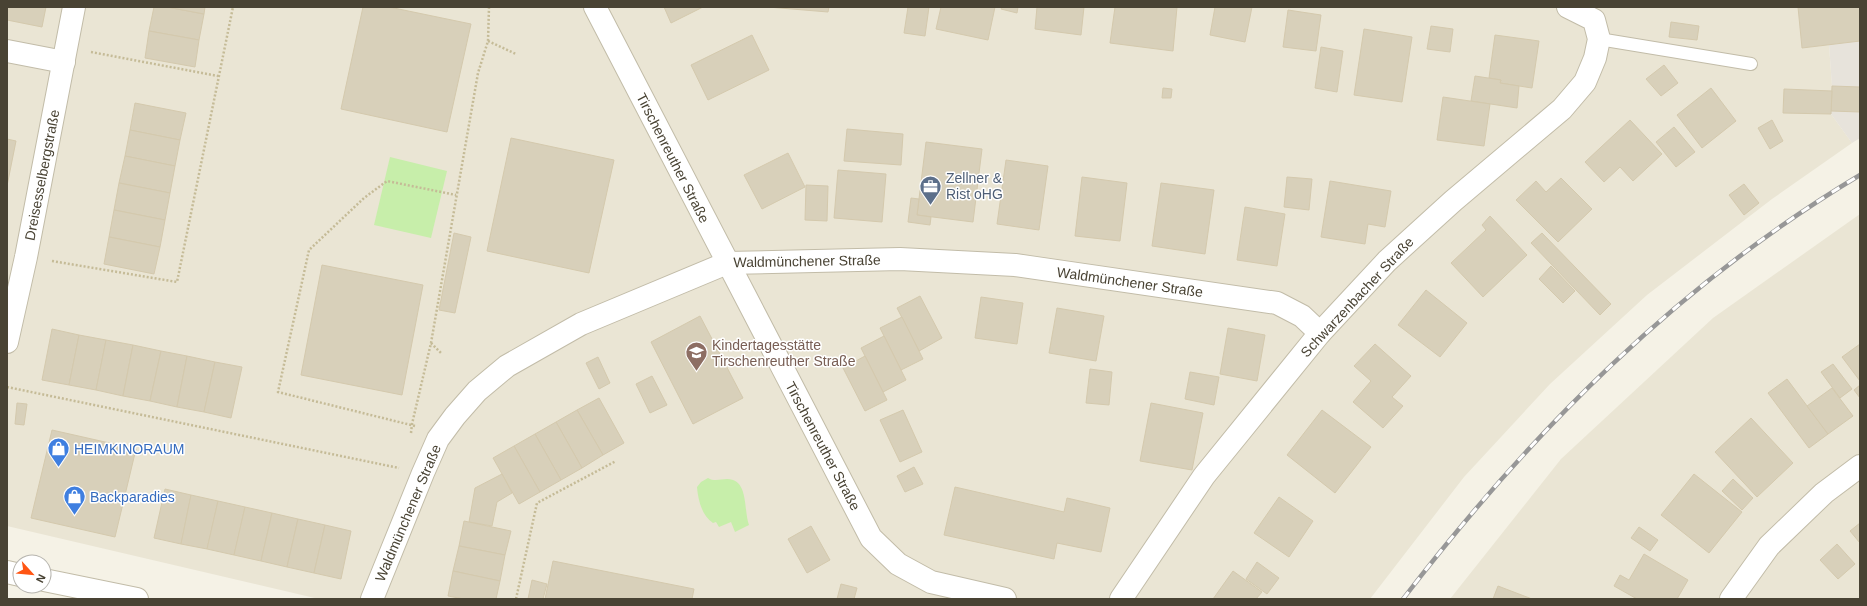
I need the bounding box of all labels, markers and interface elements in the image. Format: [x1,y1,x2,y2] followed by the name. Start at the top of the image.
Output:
[633,90,713,226] street label: Tirschenreuther Straße
[21,108,63,242] street label: Dreisesselbergstraße
[946,170,1003,202] place label: Zellner & Rist oHG
[918,173,944,206] office icon: Zellner & Rist oHG
[1297,234,1417,360] street label: Schwarzenbacher Straße
[733,252,881,270] street label: Waldmünchener Straße
[1056,264,1204,300] street label: Waldmünchener Straße
[712,337,856,369] place label: Kindertagesstätte Tirschenreuther Straße
[683,340,709,373] school or university icon: Kindertagesstätte Tirschenreuther Straße
[782,379,864,513] street label: Tirschenreuther Straße
[45,436,71,469] shop icon: HEIMKINORAUM
[74,441,184,457] place label: HEIMKINORAUM
[372,442,444,584] street label: Waldmünchener Straße
[61,484,87,517] shop icon: Backparadies
[90,489,175,505] place label: Backparadies
[12,554,52,594] north arrow
[34,572,48,585] text: N

